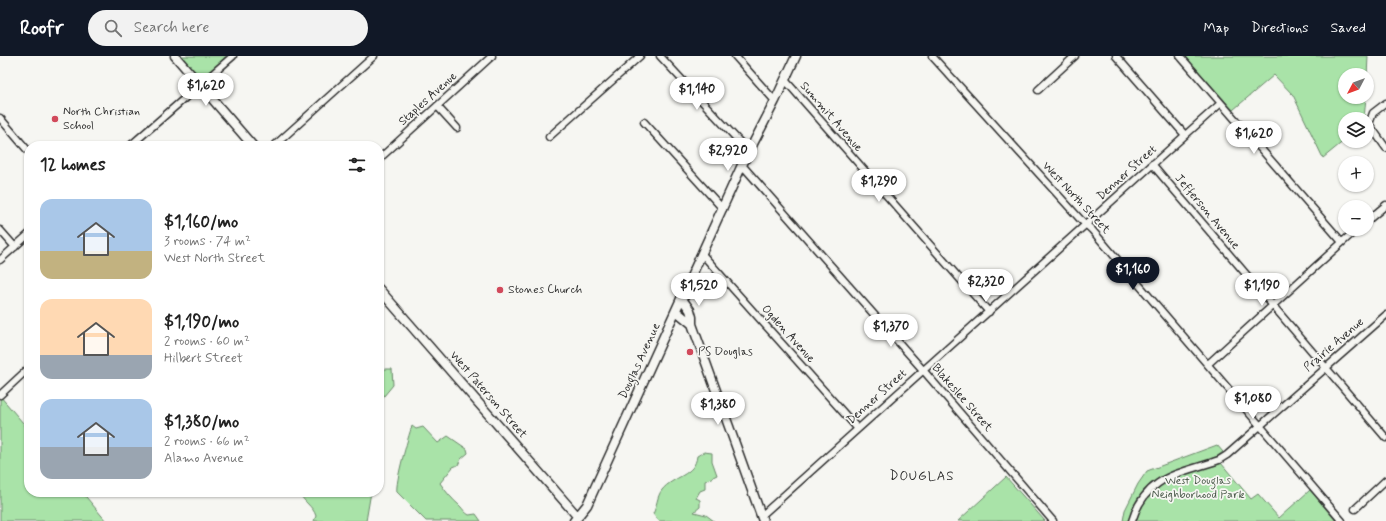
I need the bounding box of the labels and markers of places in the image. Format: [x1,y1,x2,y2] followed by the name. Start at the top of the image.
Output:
[173,73,239,107] pin: $1,620
[664,77,730,111] pin: $1,140
[63,104,140,134] place label: North Christian School
[50,114,60,124] marker: North Christian School
[1221,121,1287,155] pin: $1,620
[695,138,761,172] pin: $2,920
[846,169,912,203] pin: $1,290
[1100,257,1166,291] pin: $1,160
[953,269,1019,303] pin: $2,320
[666,273,732,307] pin: $1,520
[1229,273,1295,307] pin: $1,190
[508,282,582,298] place label: Stones Church
[495,285,505,295] marker: Stones Church
[858,314,924,348] pin: $1,370
[698,344,753,360] place label: PS Douglas
[685,347,695,357] marker: PS Douglas
[1220,386,1286,420] pin: $1,080
[685,392,751,426] pin: $1,380

